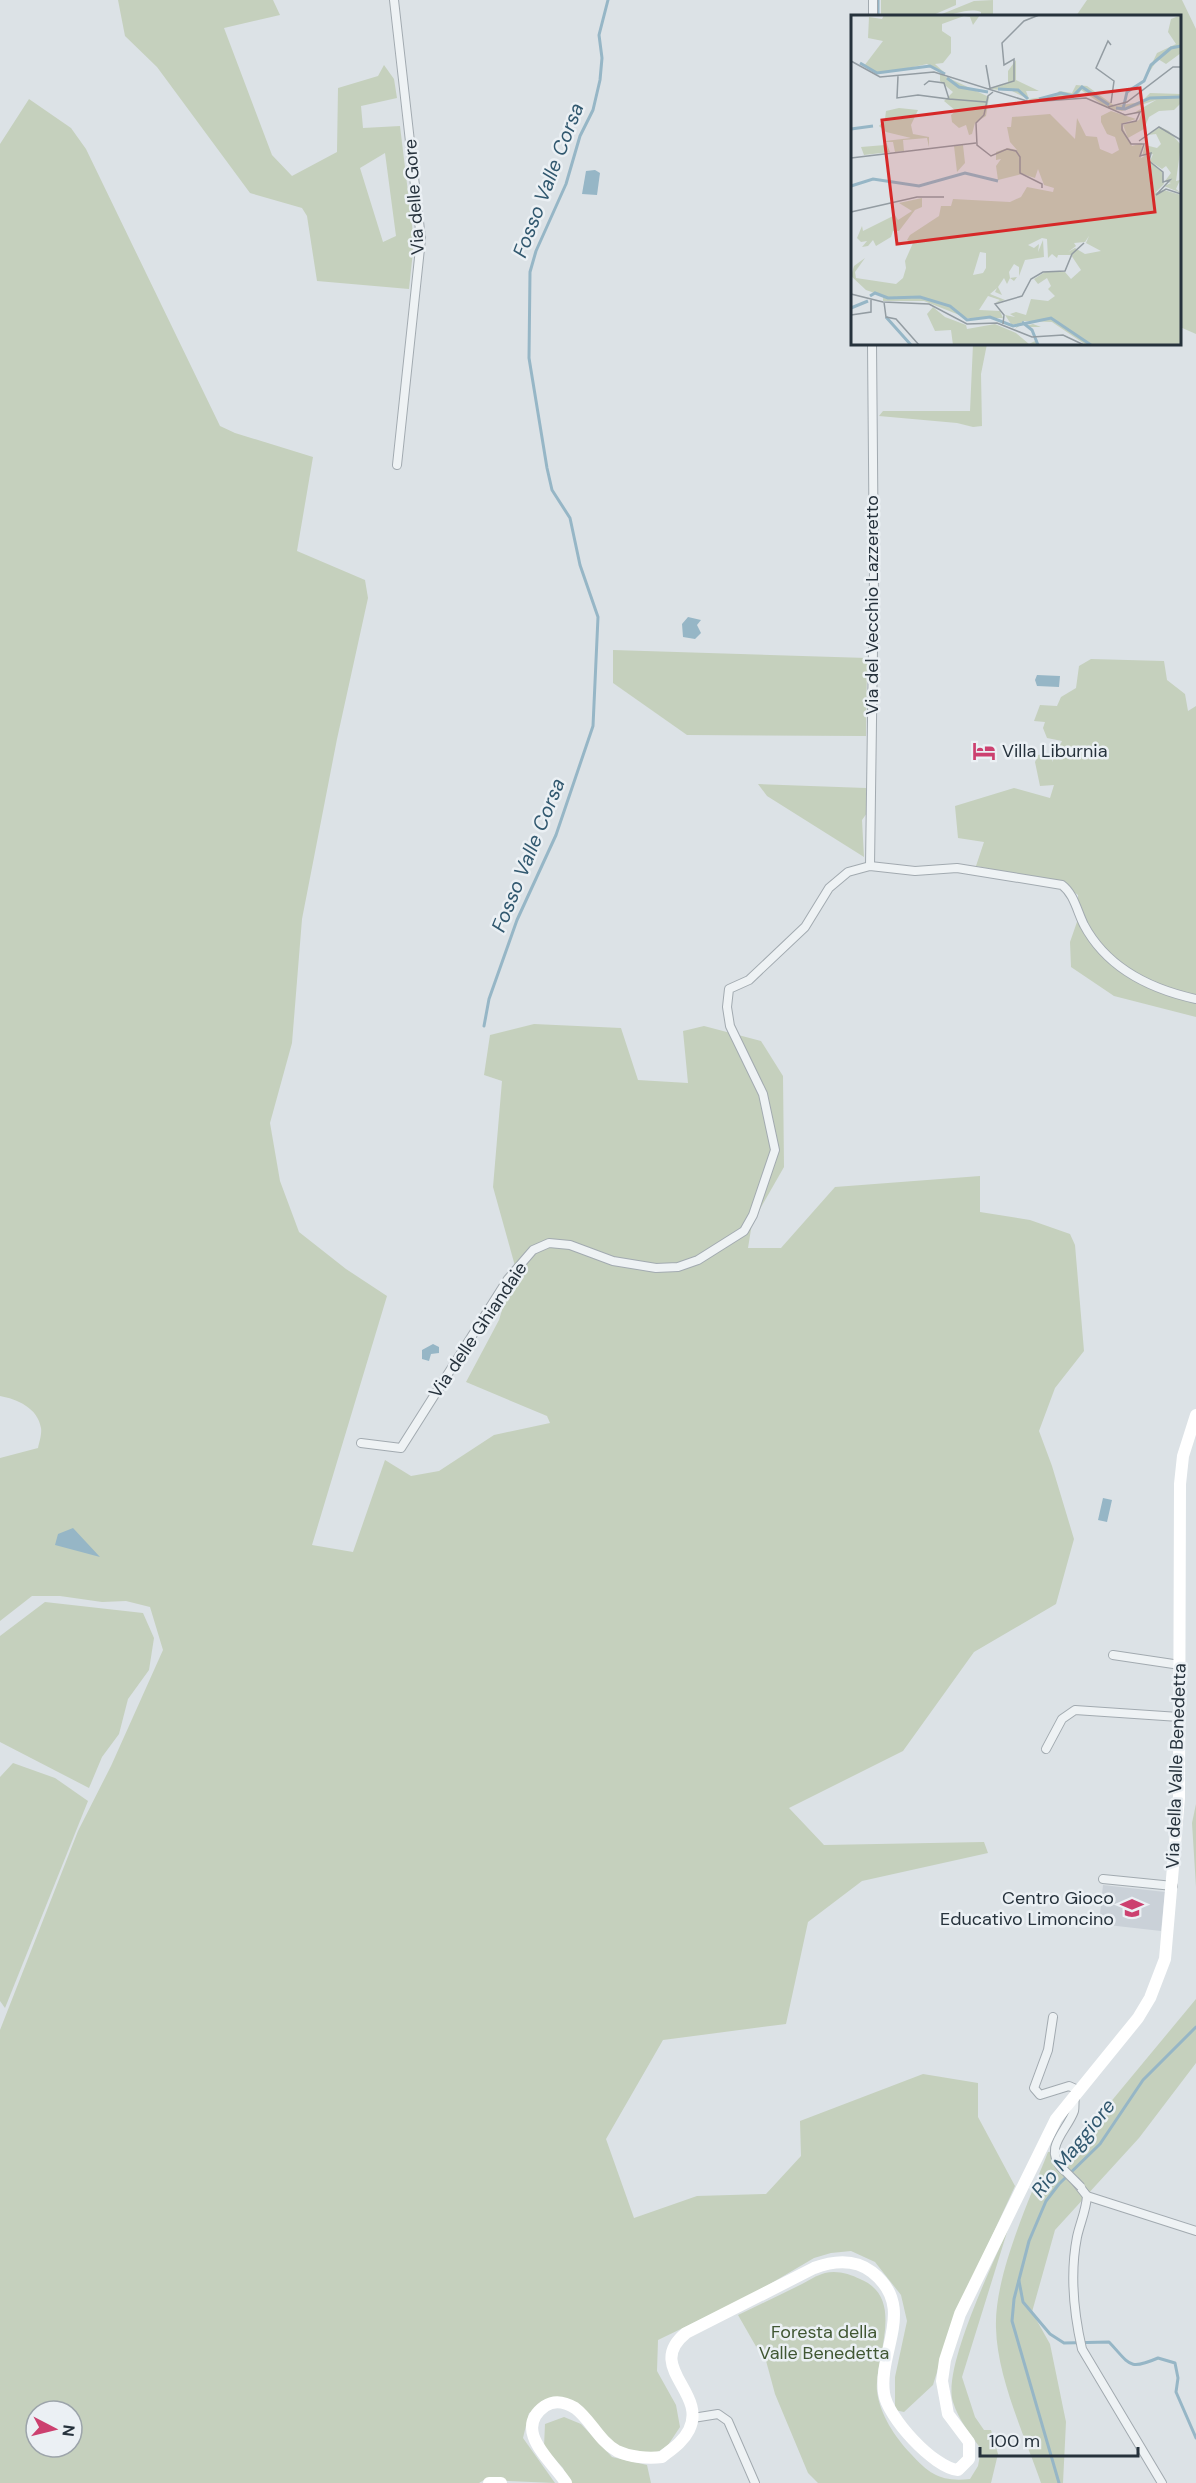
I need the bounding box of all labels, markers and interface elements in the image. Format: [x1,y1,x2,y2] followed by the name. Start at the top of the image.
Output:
[851,15,1181,345] inset map
[507,99,589,261] water label: Fosso Valle Corsa
[398,138,430,256] street label: Via delle Gore
[860,495,884,715] street label: Via del Vecchio Lazzeretto
[971,738,997,764] hotel icon: Villa Liburnia
[1002,739,1107,763] place label: Villa Liburnia
[485,774,571,936] water label: Fosso Valle Corsa
[423,1257,533,1403] street label: Via delle Ghiandaie
[1160,1663,1192,1869] street label: Via della Valle Benedetta
[940,1886,1114,1931] place label: Centro Gioco Educativo Limoncino
[1119,1895,1145,1921] school or university icon: Centro Gioco Educativo Limoncino
[1025,2093,1121,2203] water label: Rio Maggiore
[759,2320,889,2365] park label: Foresta della Valle Benedetta
[24,2399,84,2459] north arrow
[980,2420,1138,2458] scale bar
[57,2424,80,2438] text: N
[989,2429,1040,2453] text: 100 m

